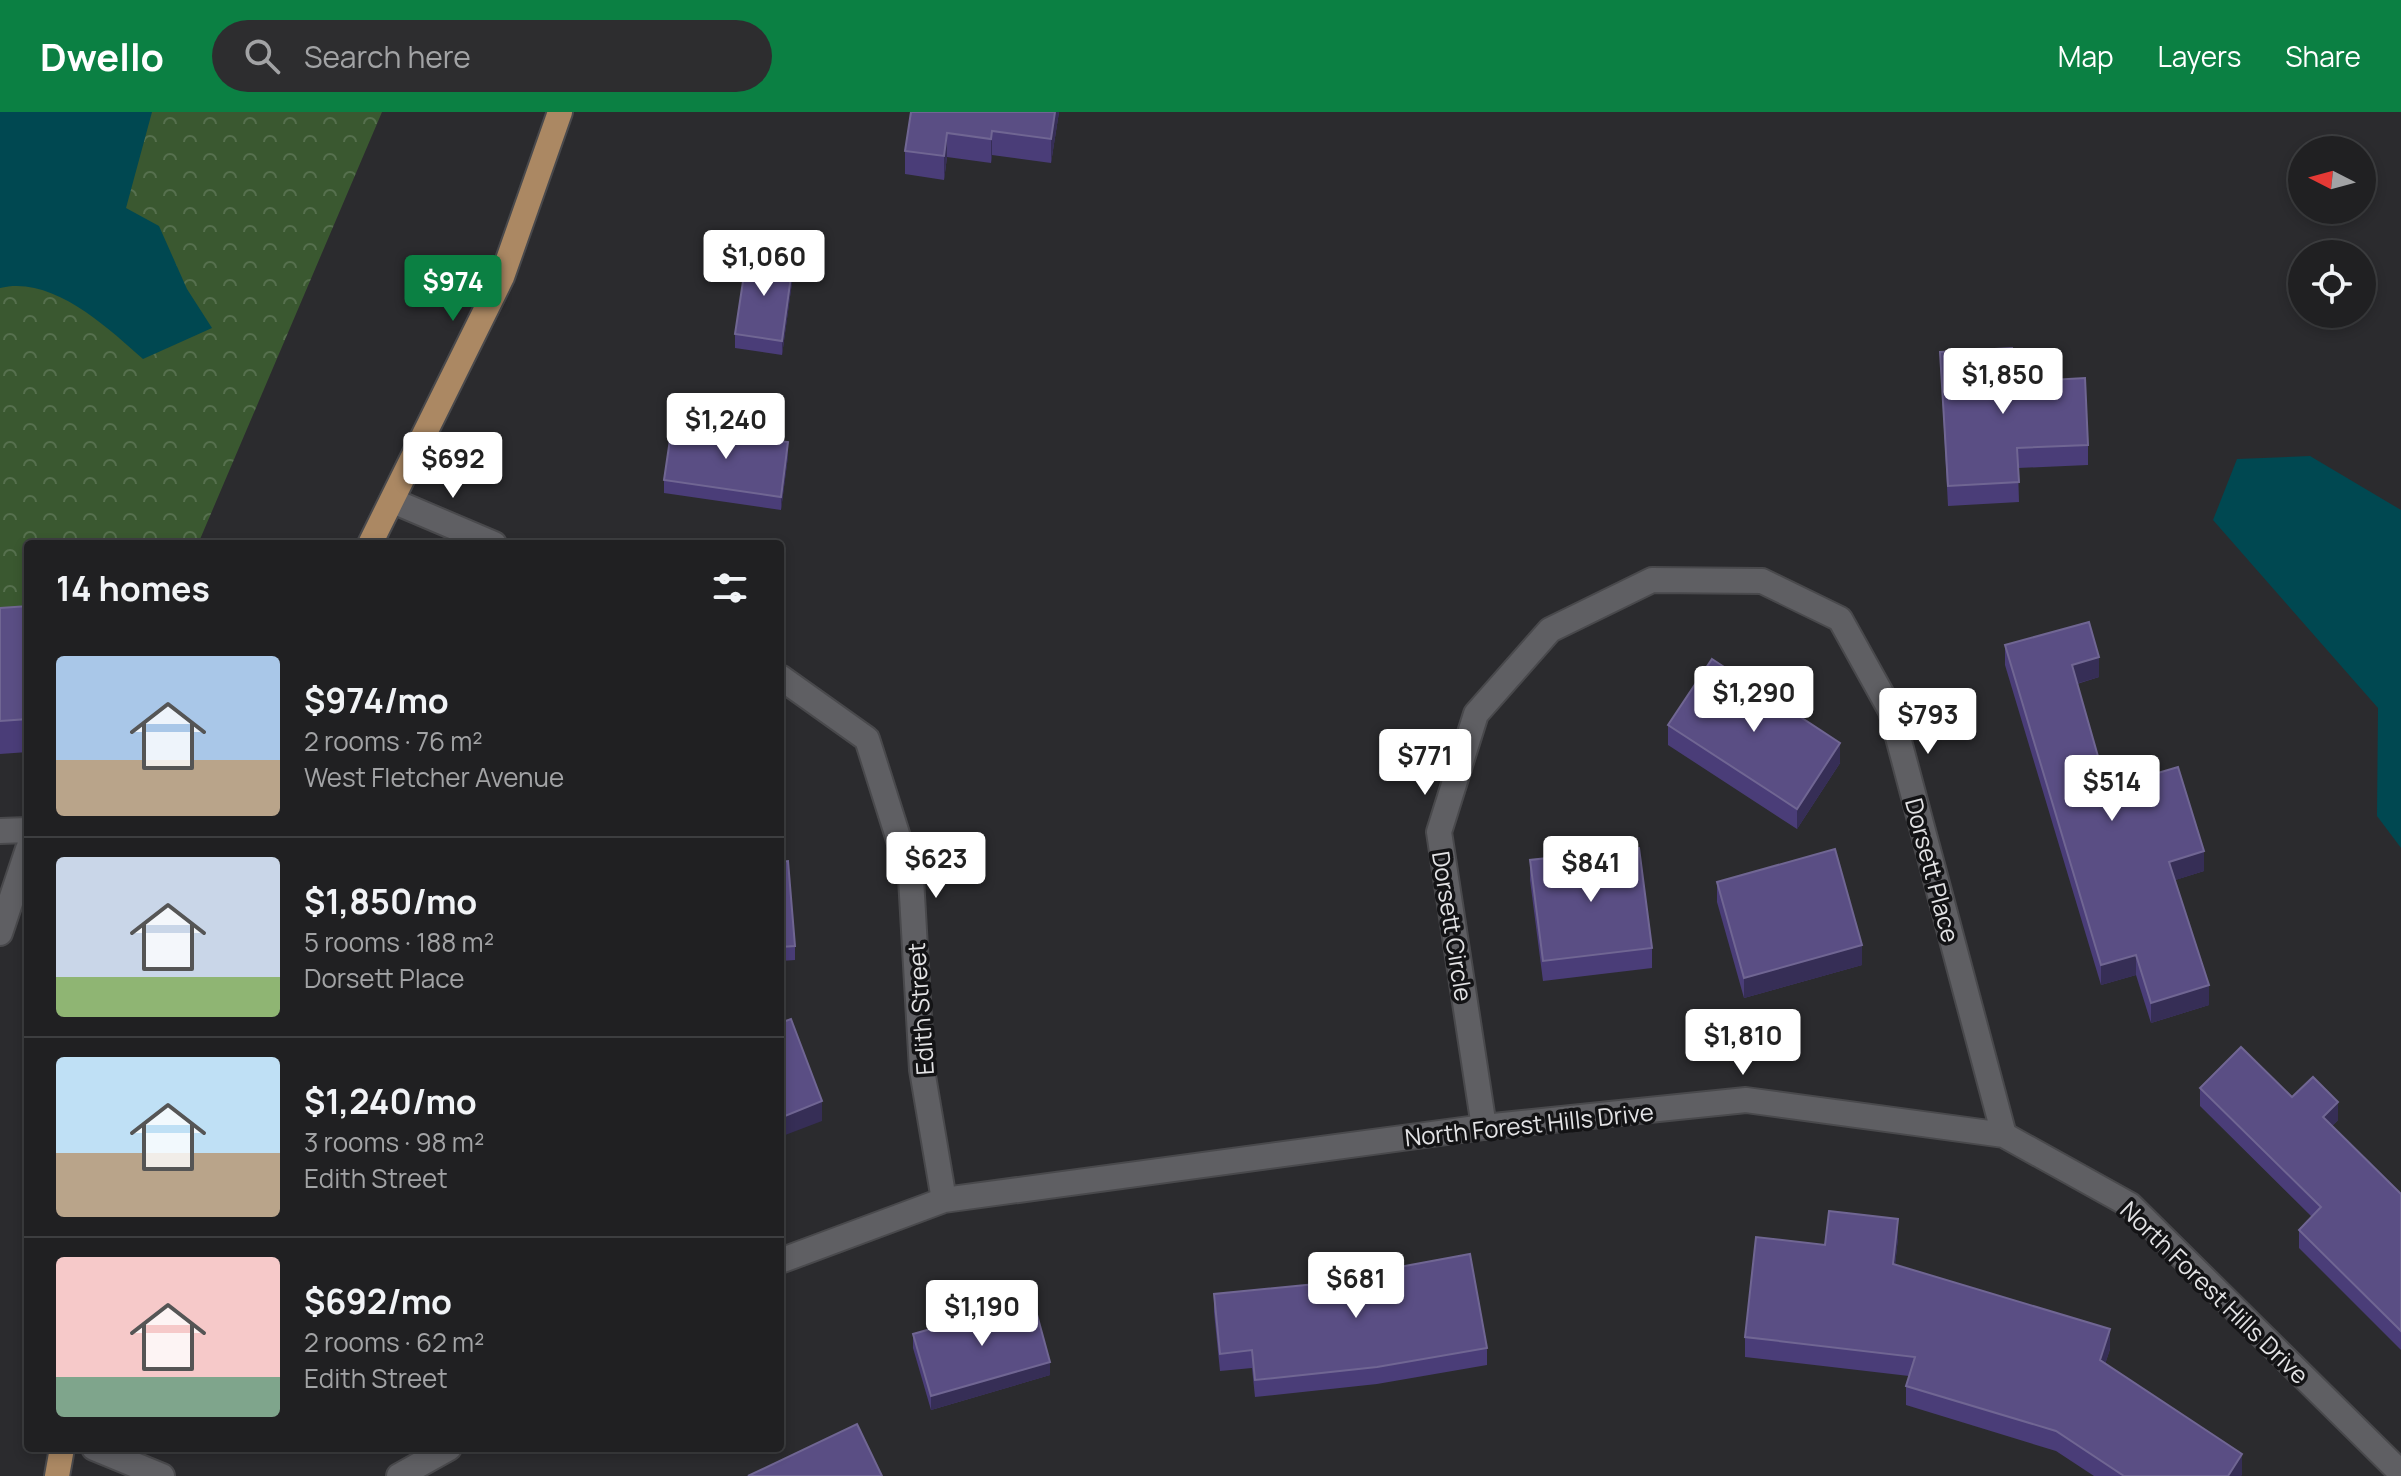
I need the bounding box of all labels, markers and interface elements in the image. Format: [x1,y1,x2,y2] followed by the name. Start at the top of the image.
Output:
[212,20,772,92] search box
[40,30,164,82] text: Dwello
[240,34,284,78] icon: search
[304,36,471,77] text: Search here
[2058,37,2114,75] text: Map
[2158,37,2241,75] text: Layers
[2285,37,2361,75] text: Share
[2288,136,2376,224] north arrow
[2288,136,2376,328] map controls
[699,230,829,298] pin: $1,060
[722,238,806,274] text: $1,060
[2288,240,2376,328] button: locate
[406,255,500,323] pin: $974
[422,263,484,299] text: $974
[1938,348,2068,416] pin: $1,850
[1962,356,2044,392] text: $1,850
[661,393,791,461] pin: $1,240
[685,401,767,437] text: $1,240
[406,432,500,500] pin: $692
[421,440,485,476] text: $692
[56,565,210,611] text: 14 homes
[708,566,752,610] icon: filters
[1689,666,1819,734] pin: $1,290
[1712,674,1796,710] text: $1,290
[304,677,449,723] text: $974/mo
[120,688,216,784] icon: home
[1881,688,1975,756] pin: $793
[1897,696,1959,732] text: $793
[304,723,483,759] text: 2 rooms · 76 m²
[1378,729,1472,797] pin: $771
[1397,737,1453,773] text: $771
[2065,755,2159,823] pin: $514
[304,759,564,795] text: West Fletcher Avenue
[2083,763,2141,799] text: $514
[1898,794,1968,946] street label: Dorsett Place
[889,832,983,900] pin: $623
[1544,836,1638,904] pin: $841
[904,840,968,876] text: $623
[1561,844,1621,880] text: $841
[1425,849,1481,1003] street label: Dorsett Circle
[304,878,477,924] text: $1,850/mo
[120,889,216,985] icon: home
[304,924,494,960] text: 5 rooms · 188 m²
[899,942,941,1076] street label: Edith Street
[304,960,464,996] text: Dorsett Place
[1678,1009,1808,1077] pin: $1,810
[1704,1017,1783,1053] text: $1,810
[304,1078,477,1124] text: $1,240/mo
[120,1089,216,1185] icon: home
[1403,1095,1655,1153] street label: North Forest Hills Drive
[304,1124,484,1160] text: 3 rooms · 98 m²
[304,1160,448,1196] text: Edith Street
[2114,1193,2316,1391] street label: North Forest Hills Drive
[1309,1252,1403,1320] pin: $681
[1326,1260,1386,1296] text: $681
[304,1278,452,1324] text: $692/mo
[917,1280,1047,1348] pin: $1,190
[944,1288,1020,1324] text: $1,190
[120,1289,216,1385] icon: home
[304,1324,484,1360] text: 2 rooms · 62 m²
[304,1360,448,1396] text: Edith Street

